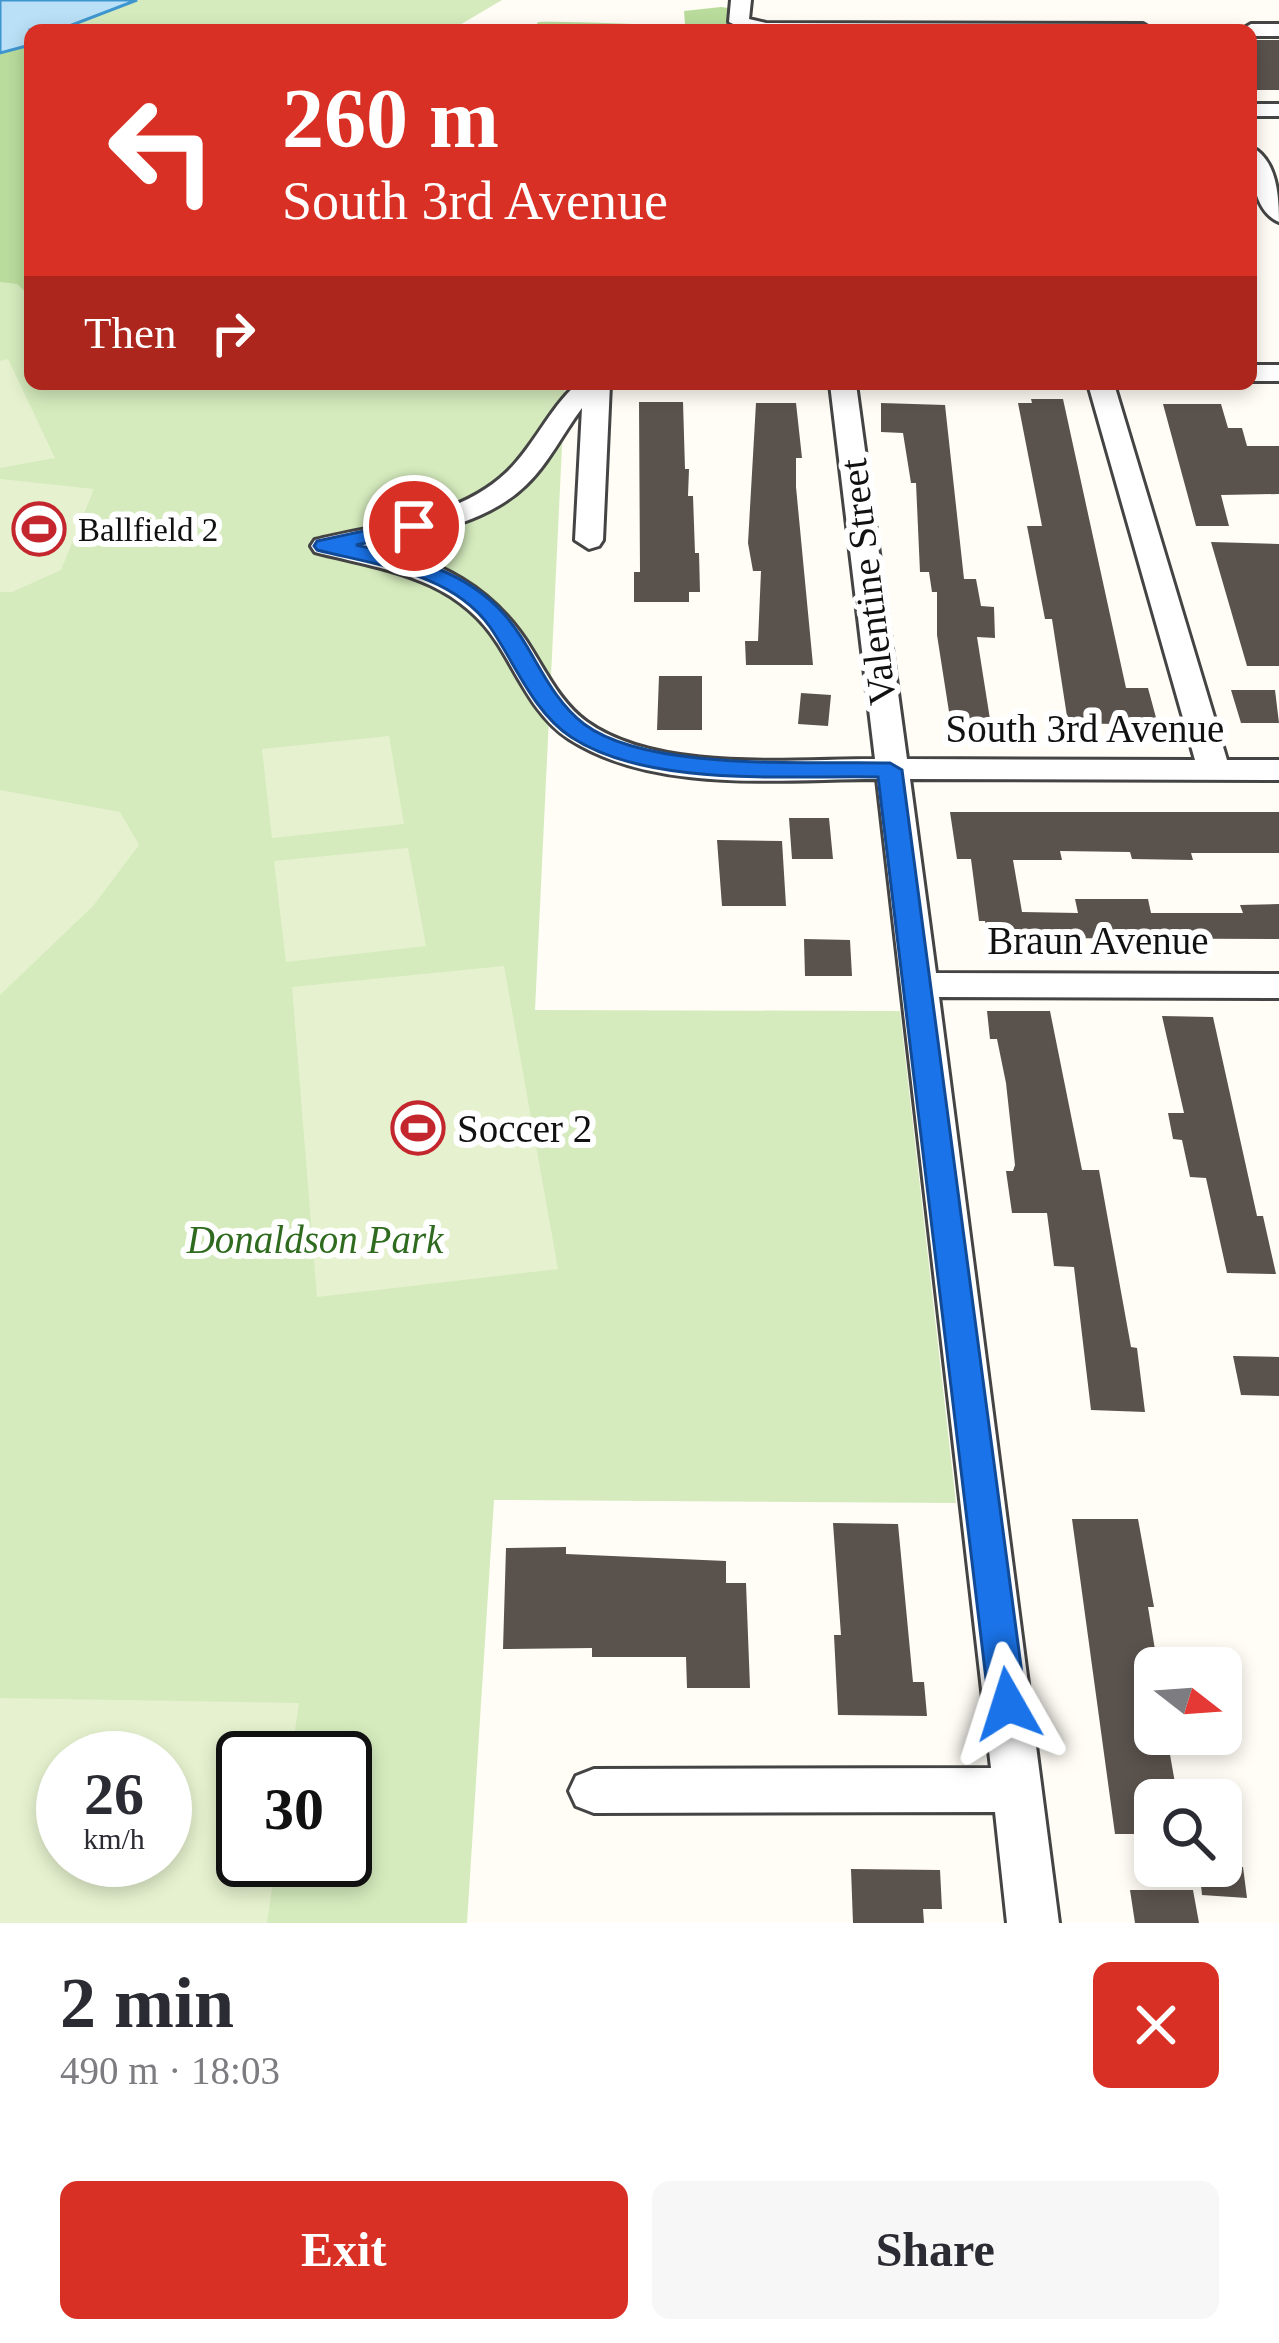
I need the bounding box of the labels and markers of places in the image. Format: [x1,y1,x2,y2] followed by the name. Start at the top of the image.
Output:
[363,475,465,577] pin
[11,501,67,557] sports icon: Ballfield 2
[78,512,218,548] place label: Ballfield 2
[390,1100,446,1156] sports icon: Soccer 2
[457,1107,592,1150] place label: Soccer 2

